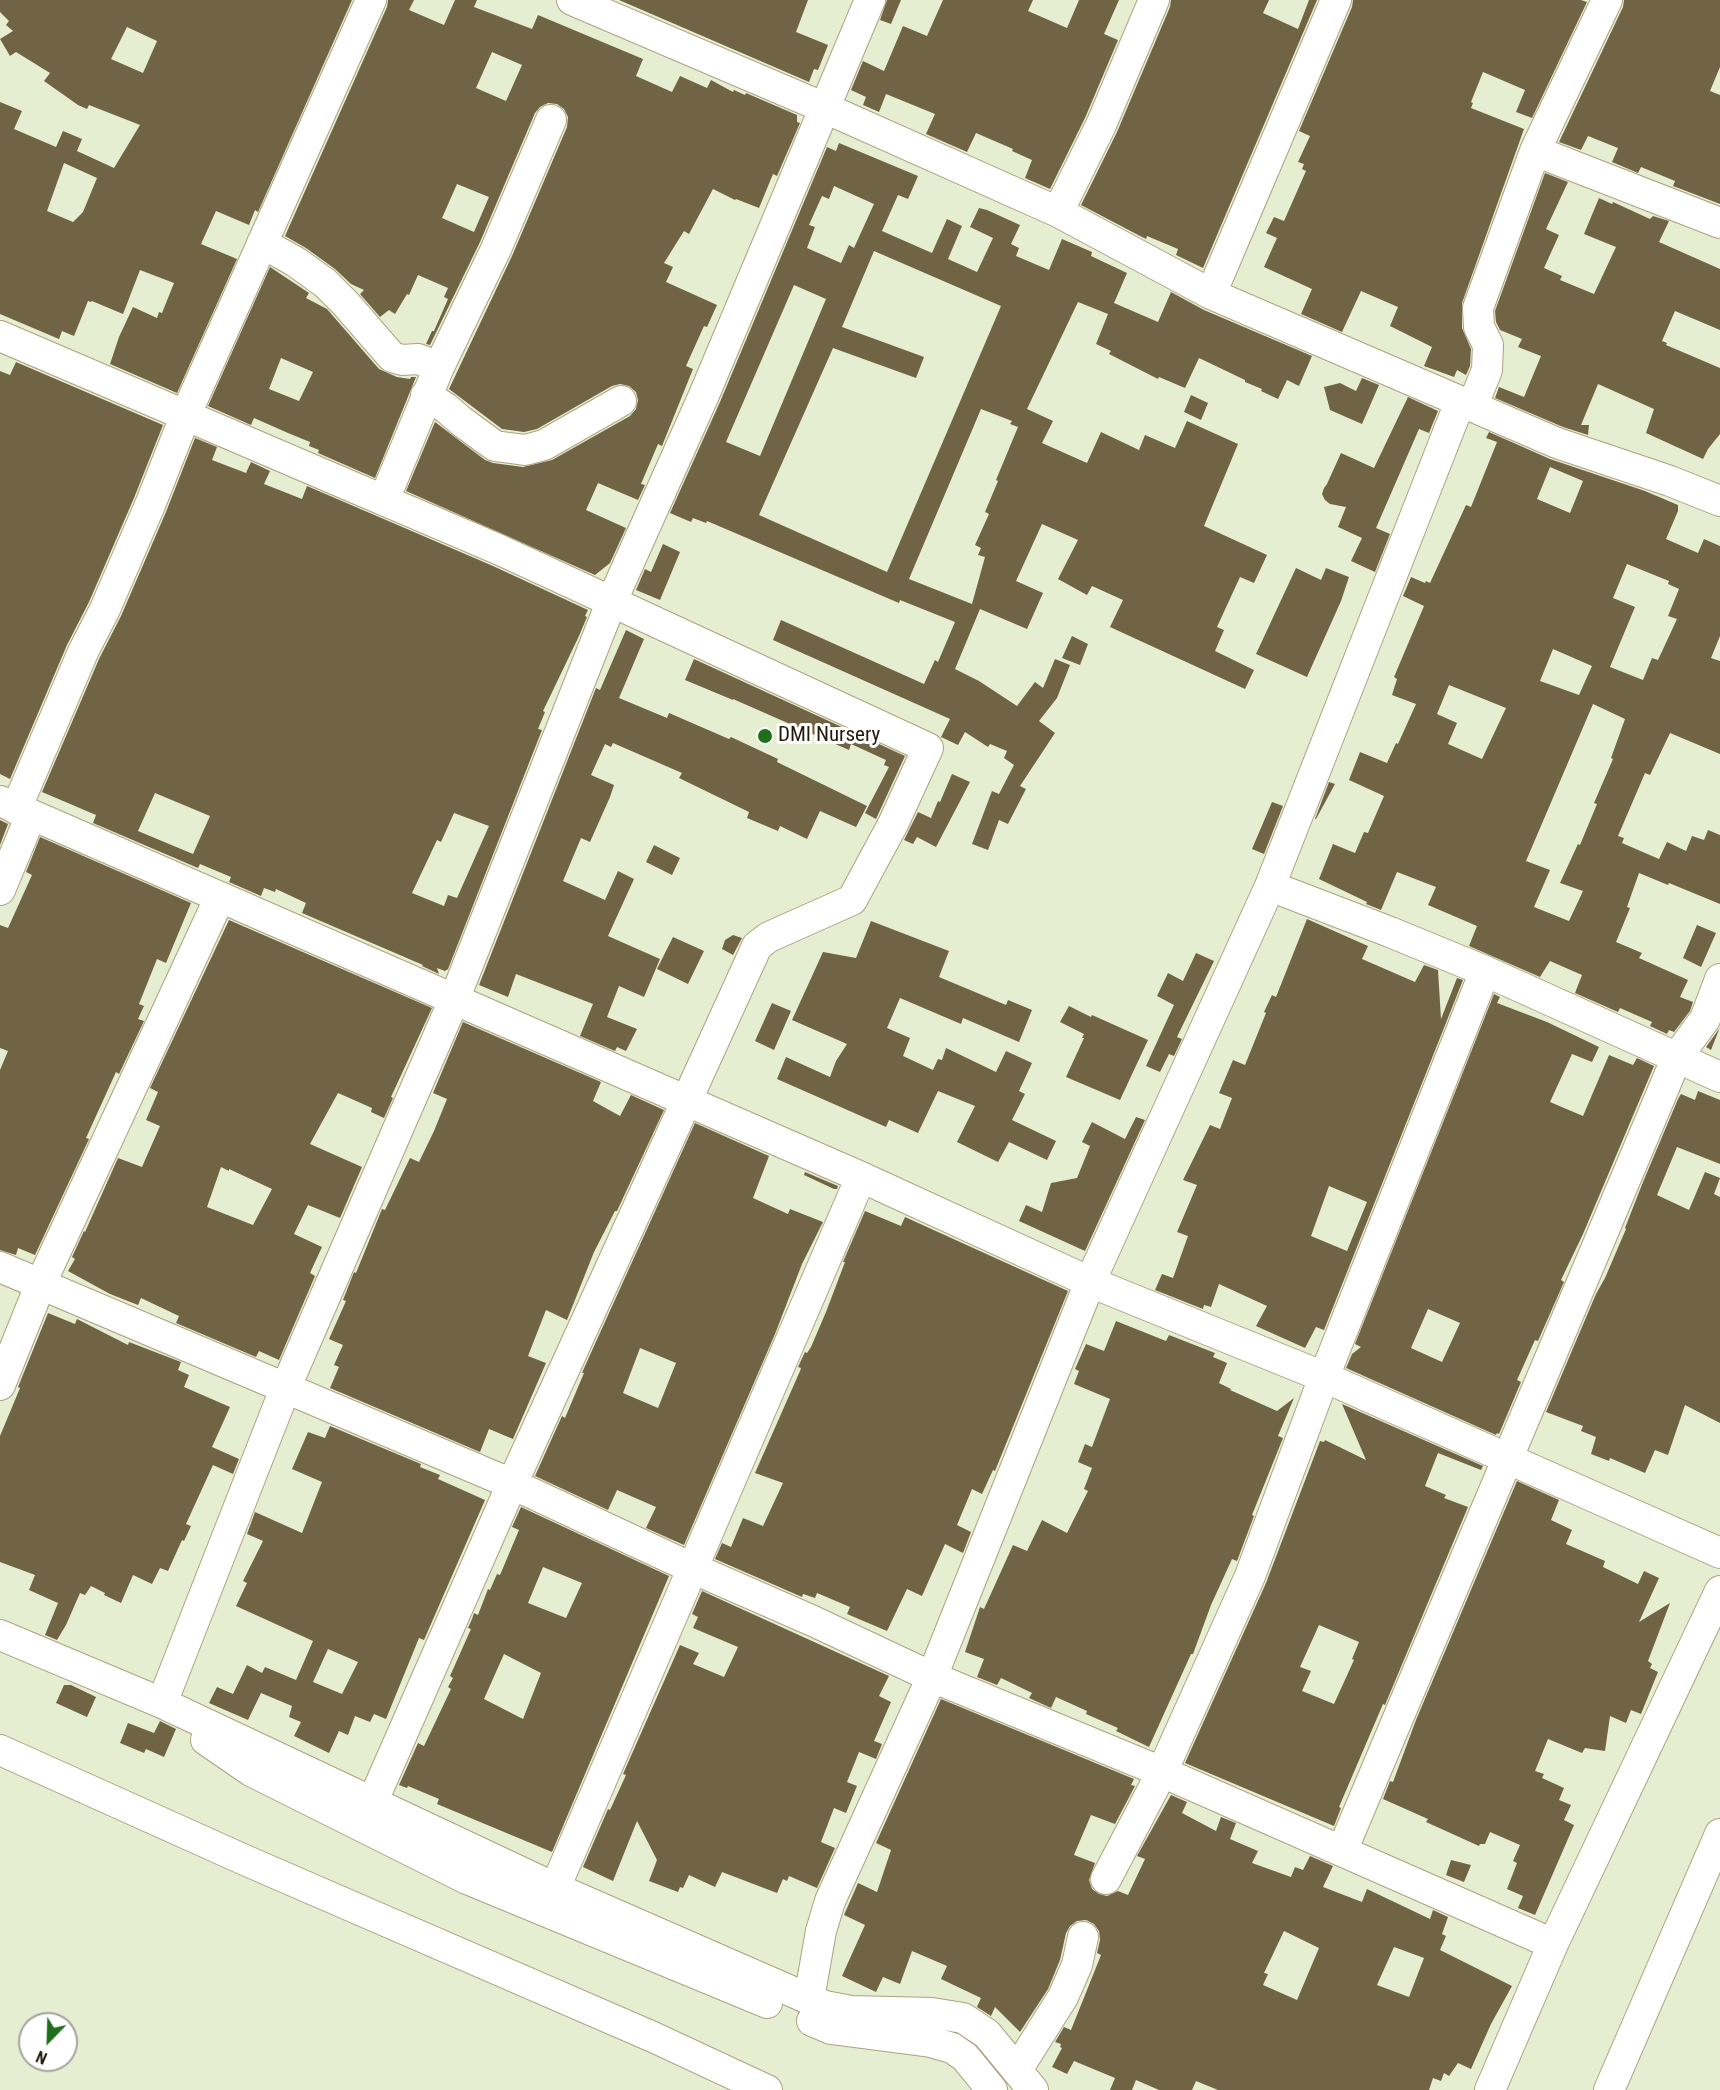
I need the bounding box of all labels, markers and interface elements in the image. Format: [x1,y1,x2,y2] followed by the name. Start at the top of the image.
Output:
[778,723,880,749] place label: DMI Nursery
[756,727,774,745] marker: DMI Nursery
[18,2012,78,2072] north arrow
[33,2047,50,2068] text: N

